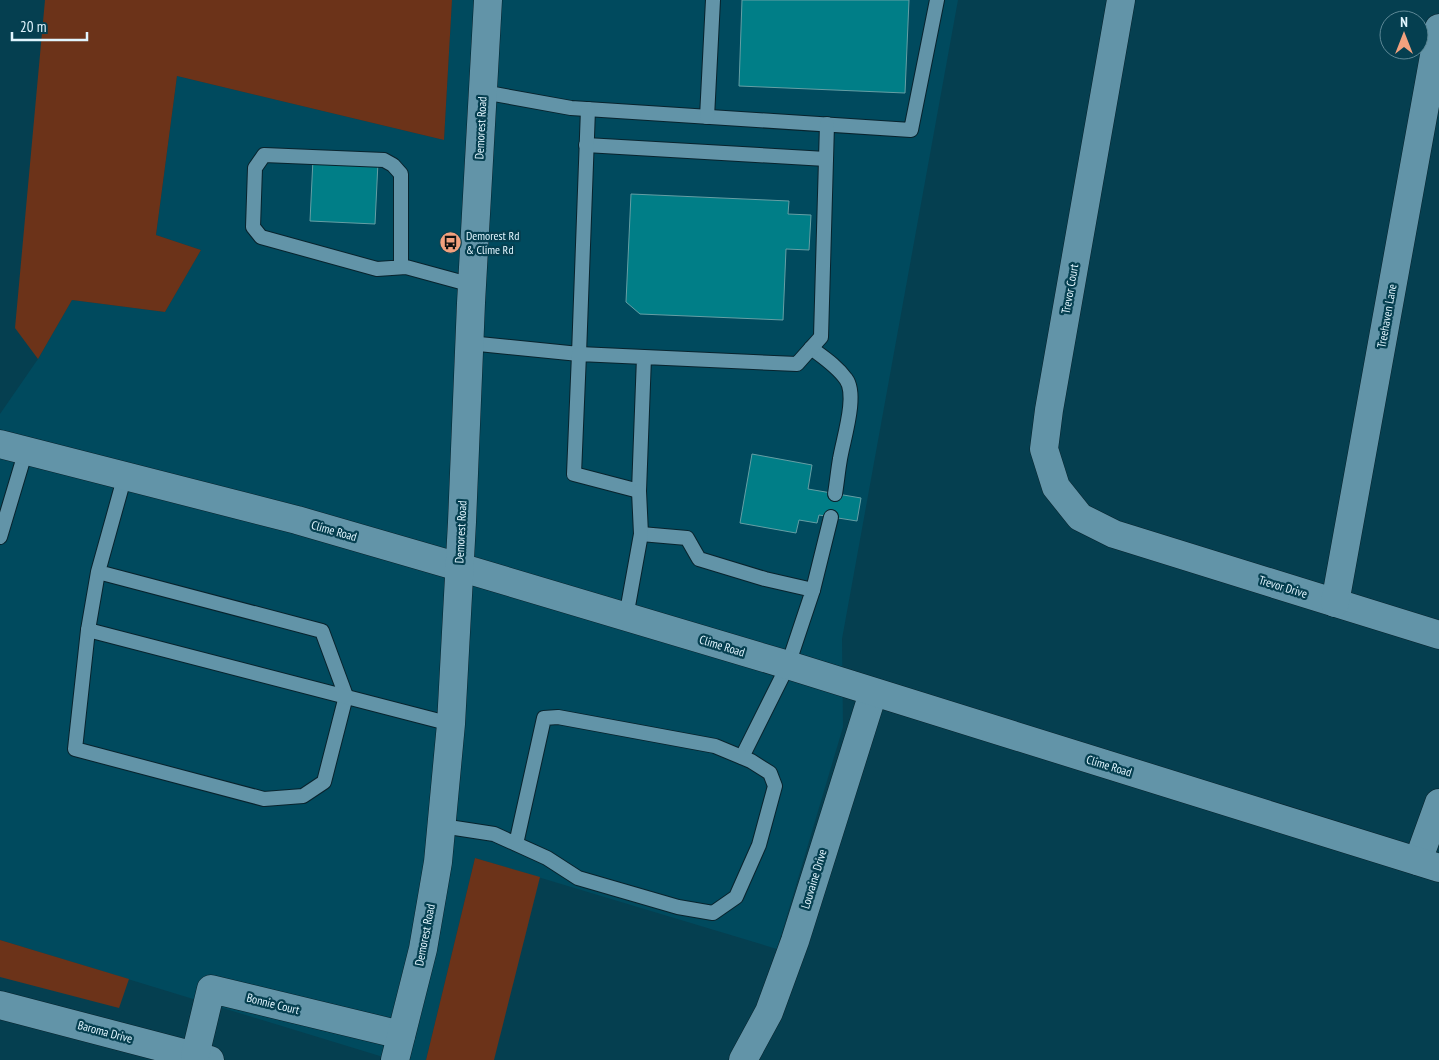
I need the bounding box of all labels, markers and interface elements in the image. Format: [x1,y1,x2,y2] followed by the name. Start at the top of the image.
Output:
[12,10,88,42] scale bar
[1379,10,1429,60] north arrow
[1400,13,1408,31] text: N
[20,17,46,36] text: 20 m
[471,96,490,160] street label: Demorest Road
[466,228,519,257] place label: Demorest Rd & Clime Rd
[438,231,462,255] bus stop icon: Demorest Rd & Clime Rd
[1058,262,1081,315] street label: Trevor Court
[1373,283,1400,349] street label: Treehaven Lane
[451,500,470,564] street label: Demorest Road
[310,517,359,544] street label: Clime Road
[1257,572,1309,601] street label: Trevor Drive
[698,632,747,660] street label: Clime Road
[1085,752,1134,780] street label: Clime Road
[797,847,830,910] street label: Louvaine Drive
[411,903,438,967] street label: Demorest Road
[245,990,302,1017] street label: Bonnie Court
[76,1017,134,1046] street label: Baroma Drive

